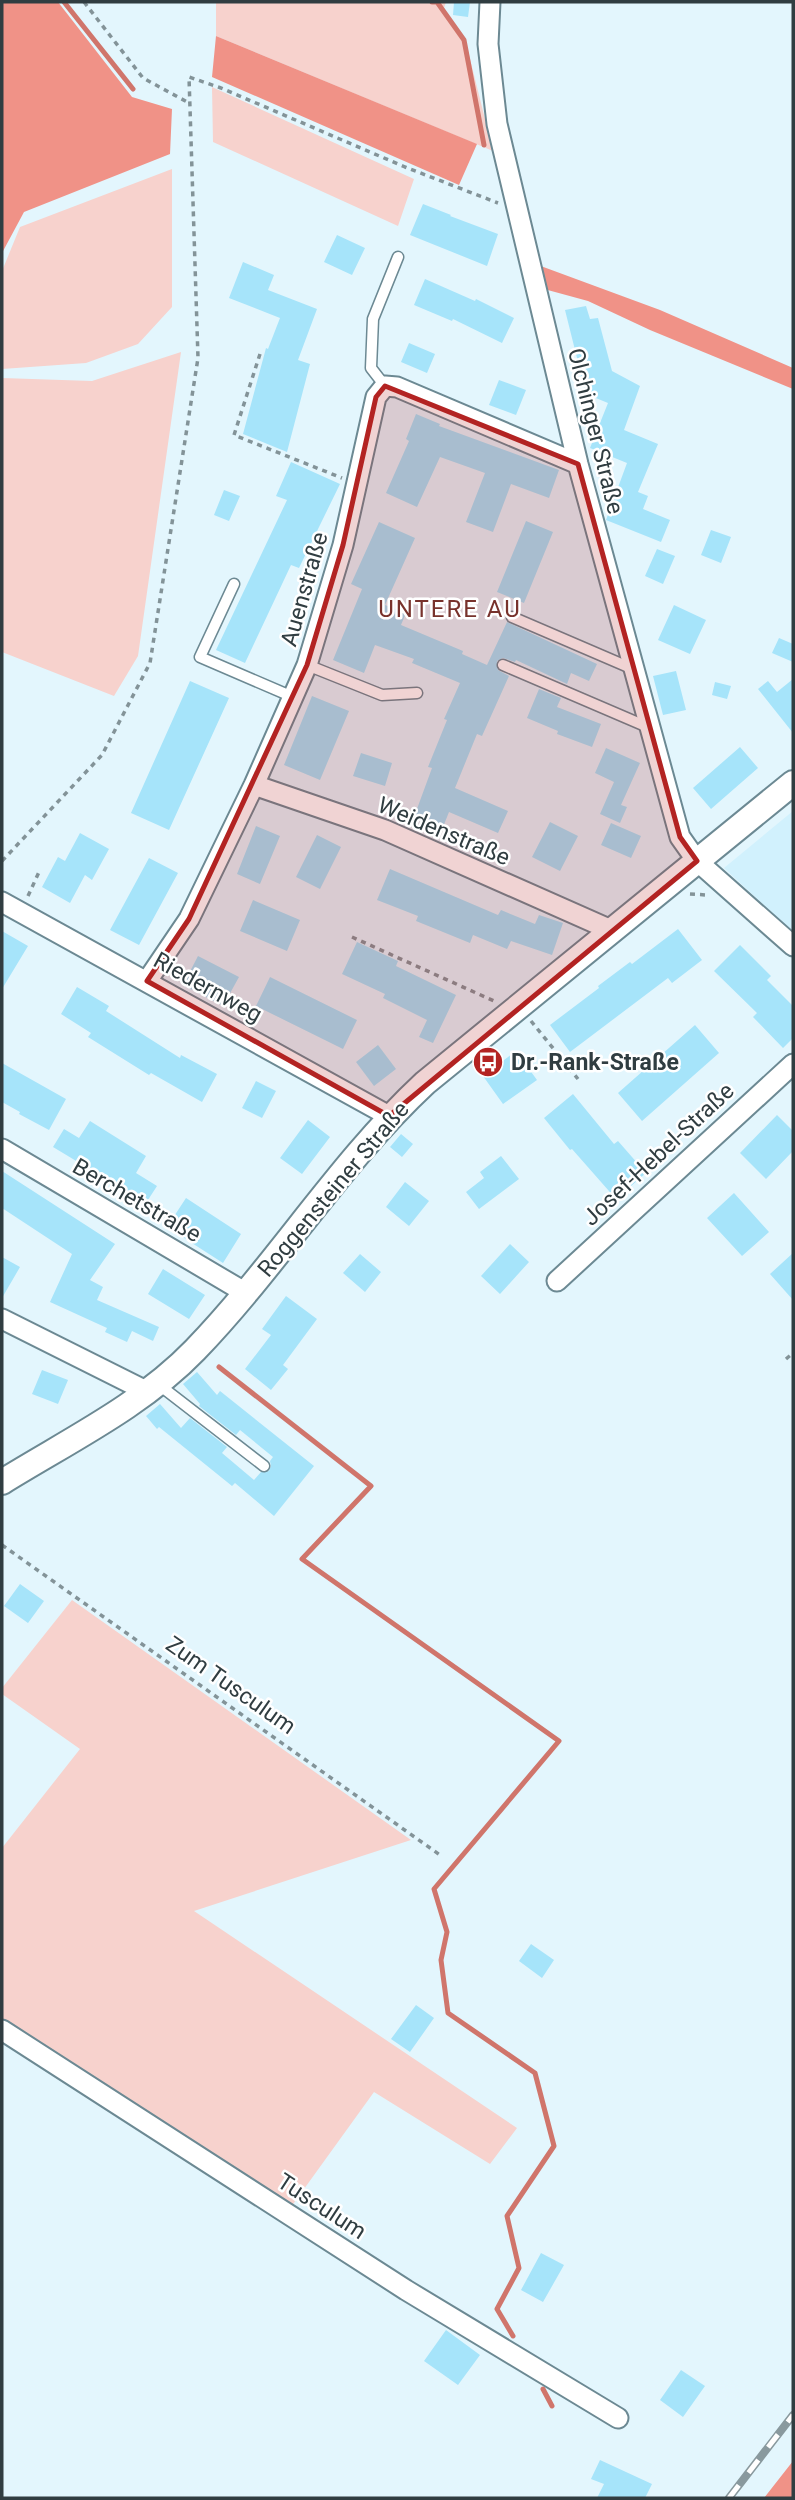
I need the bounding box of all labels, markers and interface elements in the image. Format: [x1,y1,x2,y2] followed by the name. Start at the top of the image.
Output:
[562,345,629,517] street label: Olchinger Straße
[275,529,334,649] street label: Auenstraße
[378,595,522,623] district label: UNTERE AU
[374,792,514,871] street label: Weidenstraße
[149,947,267,1028] street label: Riedernweg
[471,1045,505,1079] bus stop icon: Dr.-Rank-Straße
[511,1049,679,1076] place label: Dr.-Rank-Straße
[577,1077,740,1231] street label: Josef-Hebel-Straße
[252,1096,415,1282] street label: Roggensteiner Straße
[68,1153,206,1248] street label: Berchetstraße
[161,1631,301,1740] street label: Zum Tusculum
[272,2168,371,2245] street label: Tusculum

